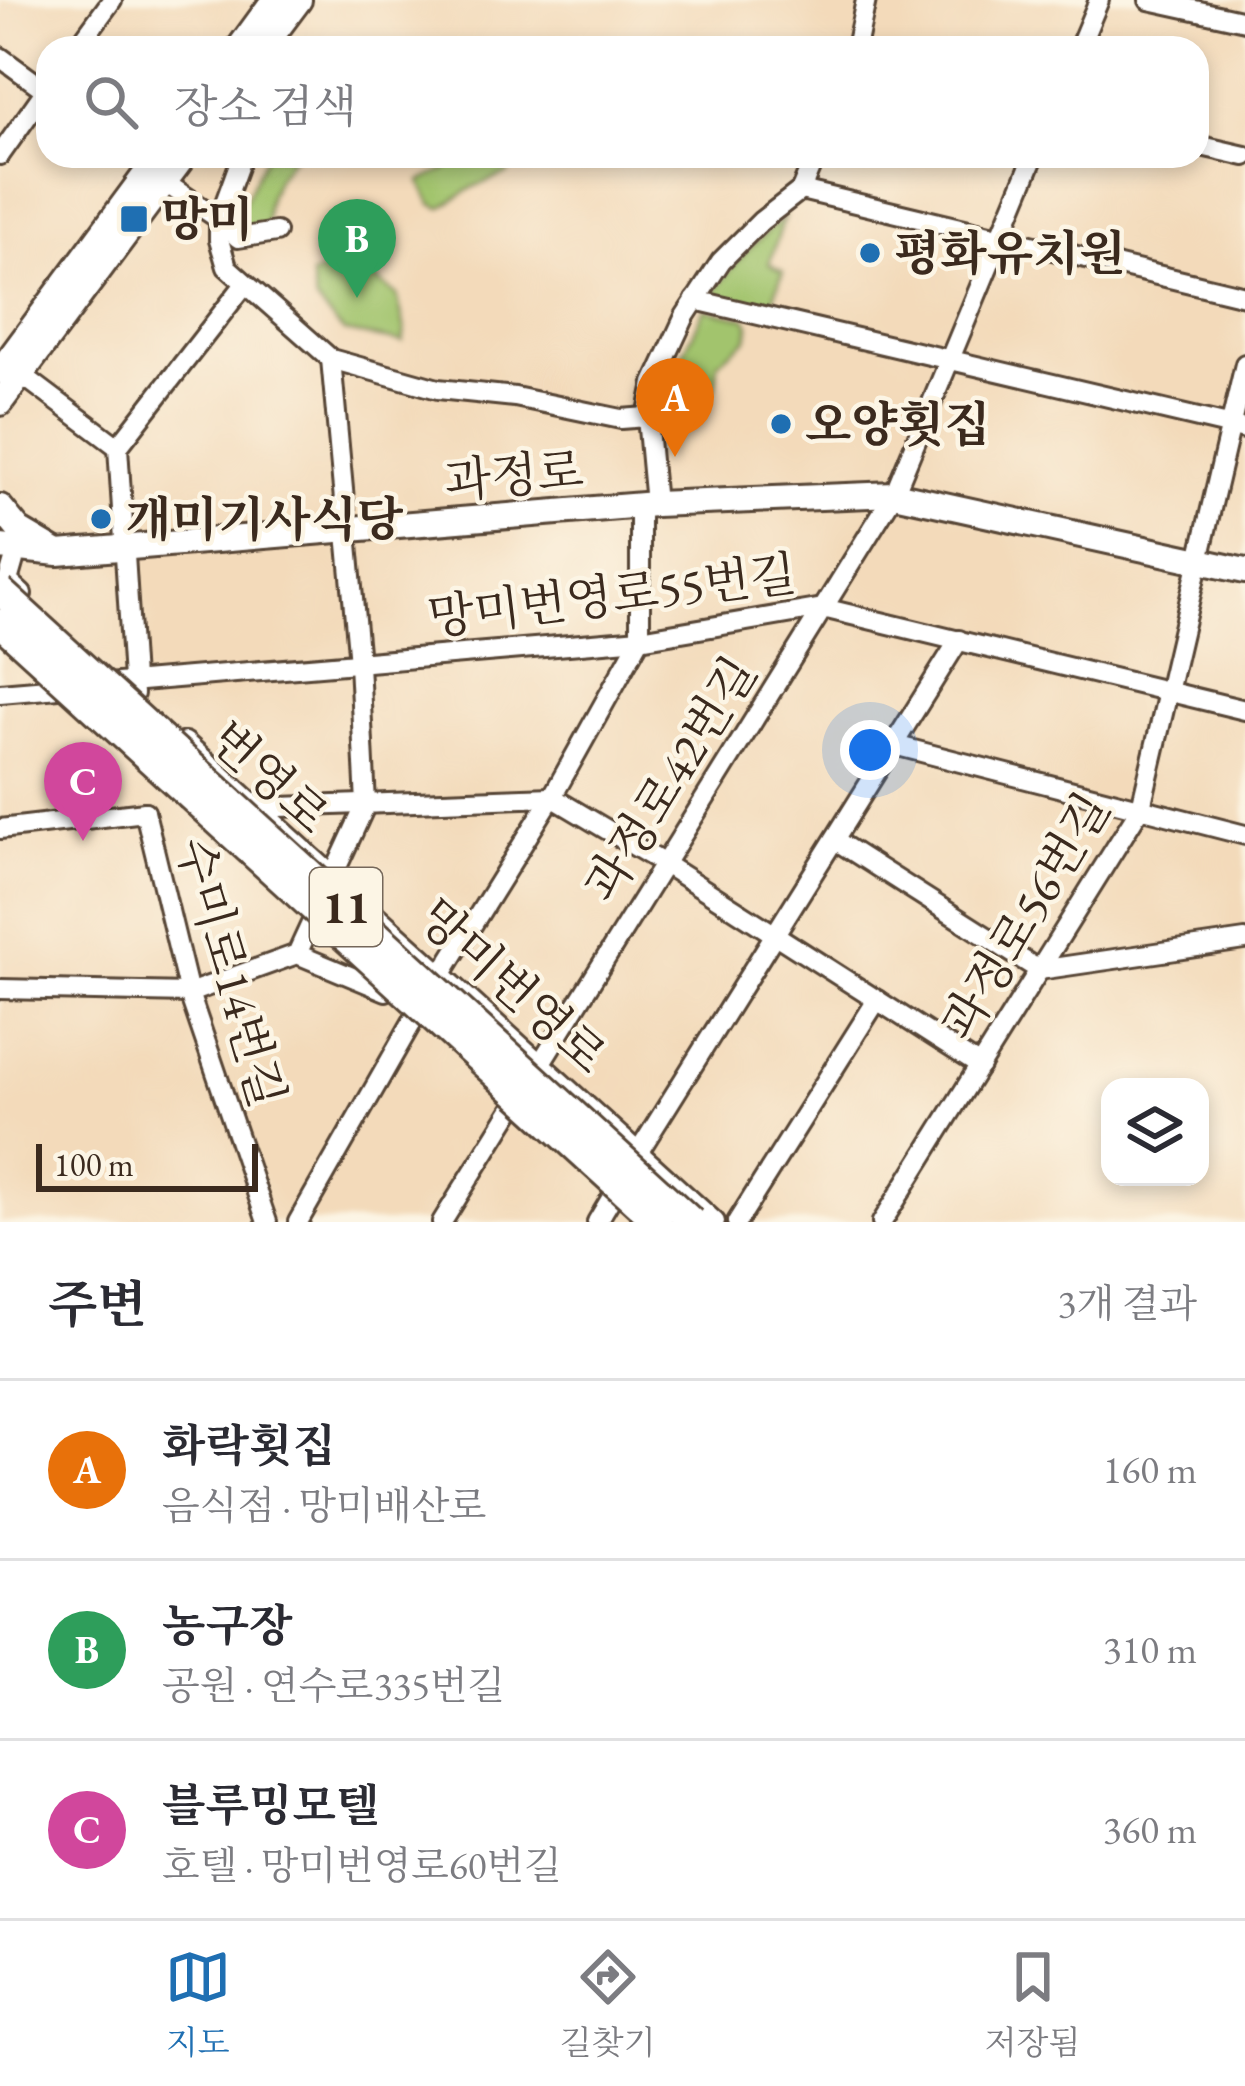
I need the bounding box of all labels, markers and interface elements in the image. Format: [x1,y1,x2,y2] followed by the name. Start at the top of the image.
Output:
[36,36,1209,168] search box
[78,69,144,135] icon: search
[174,77,357,135] text: 장소 검색
[161,188,254,250] place label: 망미
[318,199,396,298] pin: B
[118,203,150,235] marker: 망미
[894,222,1126,284] place label: 평화유치원
[857,240,883,266] marker: 평화유치원
[636,358,714,457] pin: A
[805,393,990,455] place label: 오양횟집
[768,411,794,437] marker: 오양횟집
[442,438,586,512] street label: 과정로
[125,488,404,550] place label: 개미기사식당
[88,506,114,532] marker: 개미기사식당
[424,542,800,648] street label: 망미번영로55번길
[570,645,770,913] street label: 과정로42번길
[198,707,342,847] street label: 번영로
[840,720,900,780] your location
[44,742,122,841] pin: C
[927,781,1123,1051] street label: 과정로56번길
[163,830,299,1114] street label: 수미로14번길
[310,868,382,946] road number: 11
[406,885,620,1087] street label: 망미번영로
[1101,1078,1209,1186] map controls
[1101,1078,1209,1186] button: layers
[36,1138,258,1191] scale bar
[54,1143,134,1186] text: 100 m
[48,1271,147,1337] text: 주변
[1057,1278,1197,1329] text: 3개 결과
[162,1416,336,1474] text: 화락횟집
[73,1444,101,1495] text: A
[1103,1444,1197,1495] text: 160 m
[162,1480,487,1531] text: 음식점 · 망미배산로
[162,1596,292,1654] text: 농구장
[75,1624,99,1675] text: B
[1103,1624,1197,1675] text: 310 m
[162,1660,505,1711] text: 공원 · 연수로335번길
[162,1776,379,1834] text: 블루밍모텔
[73,1804,101,1855] text: C
[1103,1804,1197,1855] text: 360 m
[162,1840,562,1891] text: 호텔 · 망미번영로60번길
[165,1944,231,2064] tab: 지도
[560,1944,655,2064] tab: 길찾기
[985,1944,1080,2064] tab: 저장됨

